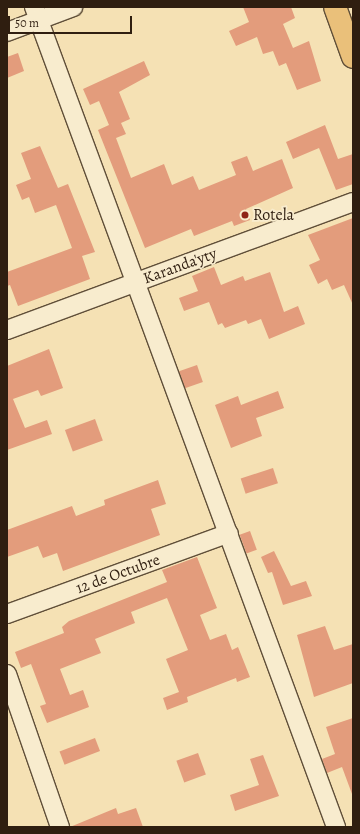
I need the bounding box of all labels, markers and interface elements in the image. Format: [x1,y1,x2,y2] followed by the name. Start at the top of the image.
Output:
[10,8,134,34] scale bar
[15,15,39,31] text: 50 m
[253,205,294,225] place label: Rotela
[240,210,250,220] marker: Rotela
[141,244,219,288] street label: Karanda'yty
[73,550,163,598] street label: 12 de Octubre

